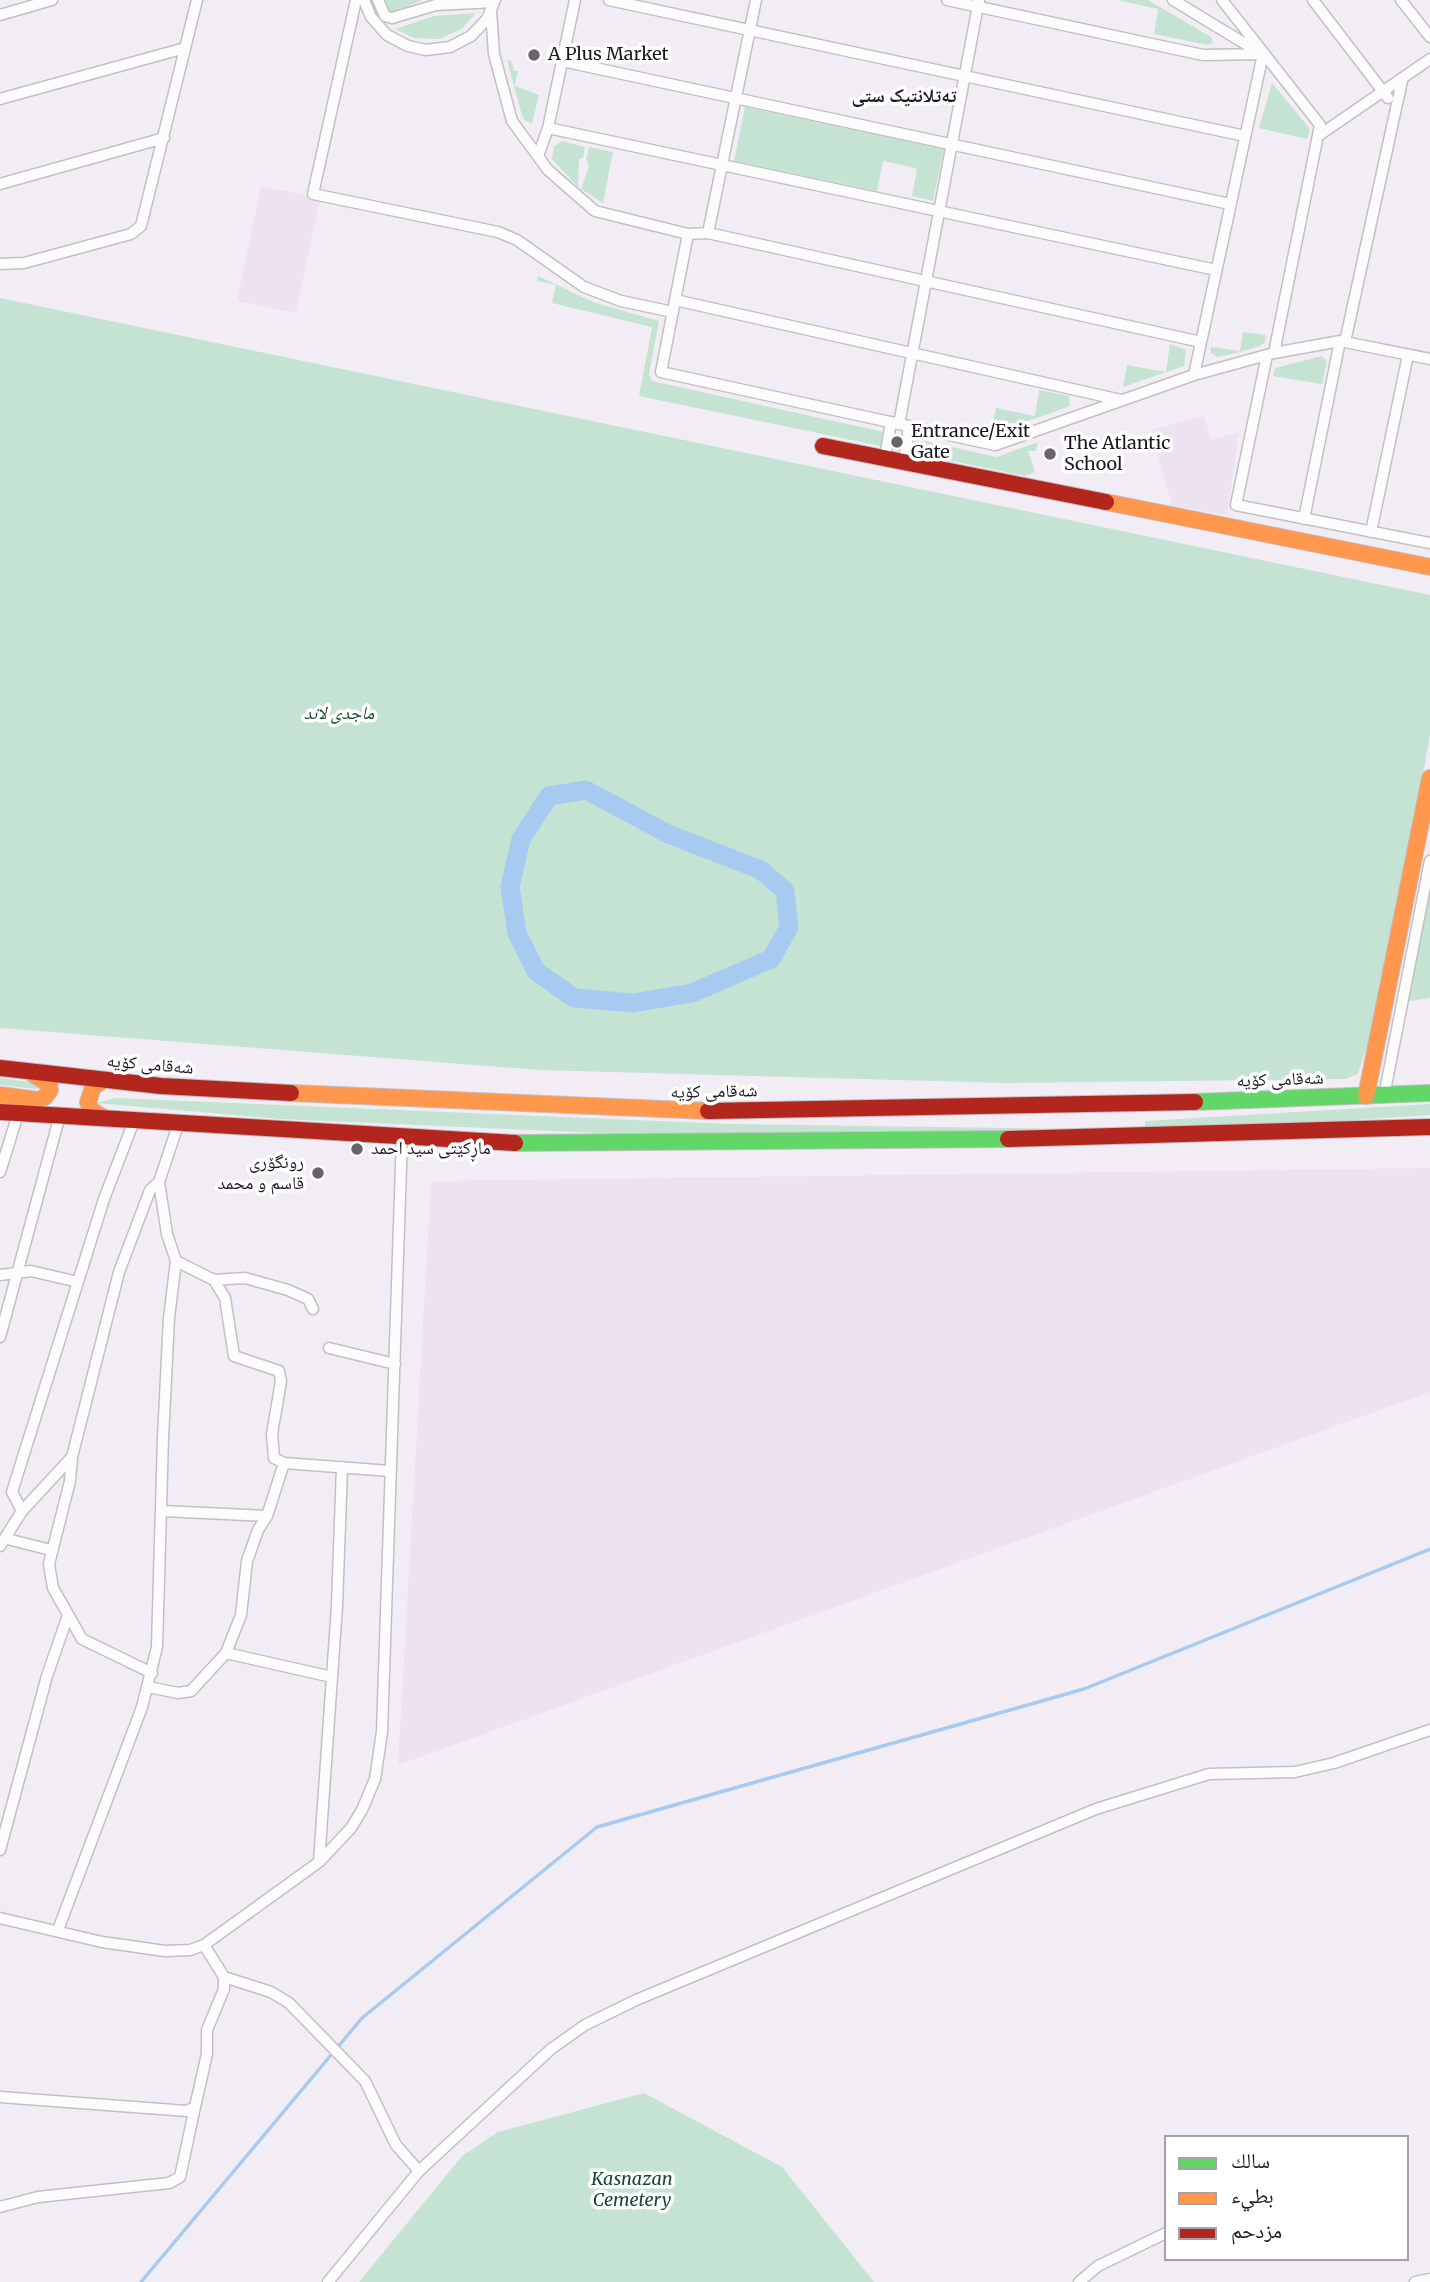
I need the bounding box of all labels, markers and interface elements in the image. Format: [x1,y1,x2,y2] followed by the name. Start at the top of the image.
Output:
[548,44,669,66] place label: A Plus Market
[526,47,542,63] marker: A Plus Market
[851,86,957,108] district label: تەتلانتیک ستی
[911,421,1030,464] place label: Entrance/Exit Gate
[1064,433,1170,476] place label: The Atlantic School
[889,434,905,450] marker: Entrance/Exit Gate
[1042,446,1058,462] marker: The Atlantic School
[304,703,374,725] park label: ماجدی لاند
[106,1050,194,1080] street label: شەقامی کۆیە
[1236,1068,1324,1092] street label: شەقامی کۆیە
[670,1080,758,1104] street label: شەقامی کۆیە
[371,1138,491,1160] place label: ماڕکێتی سید احمد
[349,1141,365,1157] marker: ماڕکێتی سید احمد
[217,1152,304,1194] place label: رونگۆری قاسم و محمد
[310,1165,326,1181] marker: رونگۆری قاسم و محمد
[1164,2135,1409,2261] legend
[1231,2147,1270,2174] text: سالك
[591,2169,673,2212] park label: Kasnazan Cemetery
[1231,2182,1274,2209] text: بطيء
[1231,2217,1282,2244] text: مزدحم

